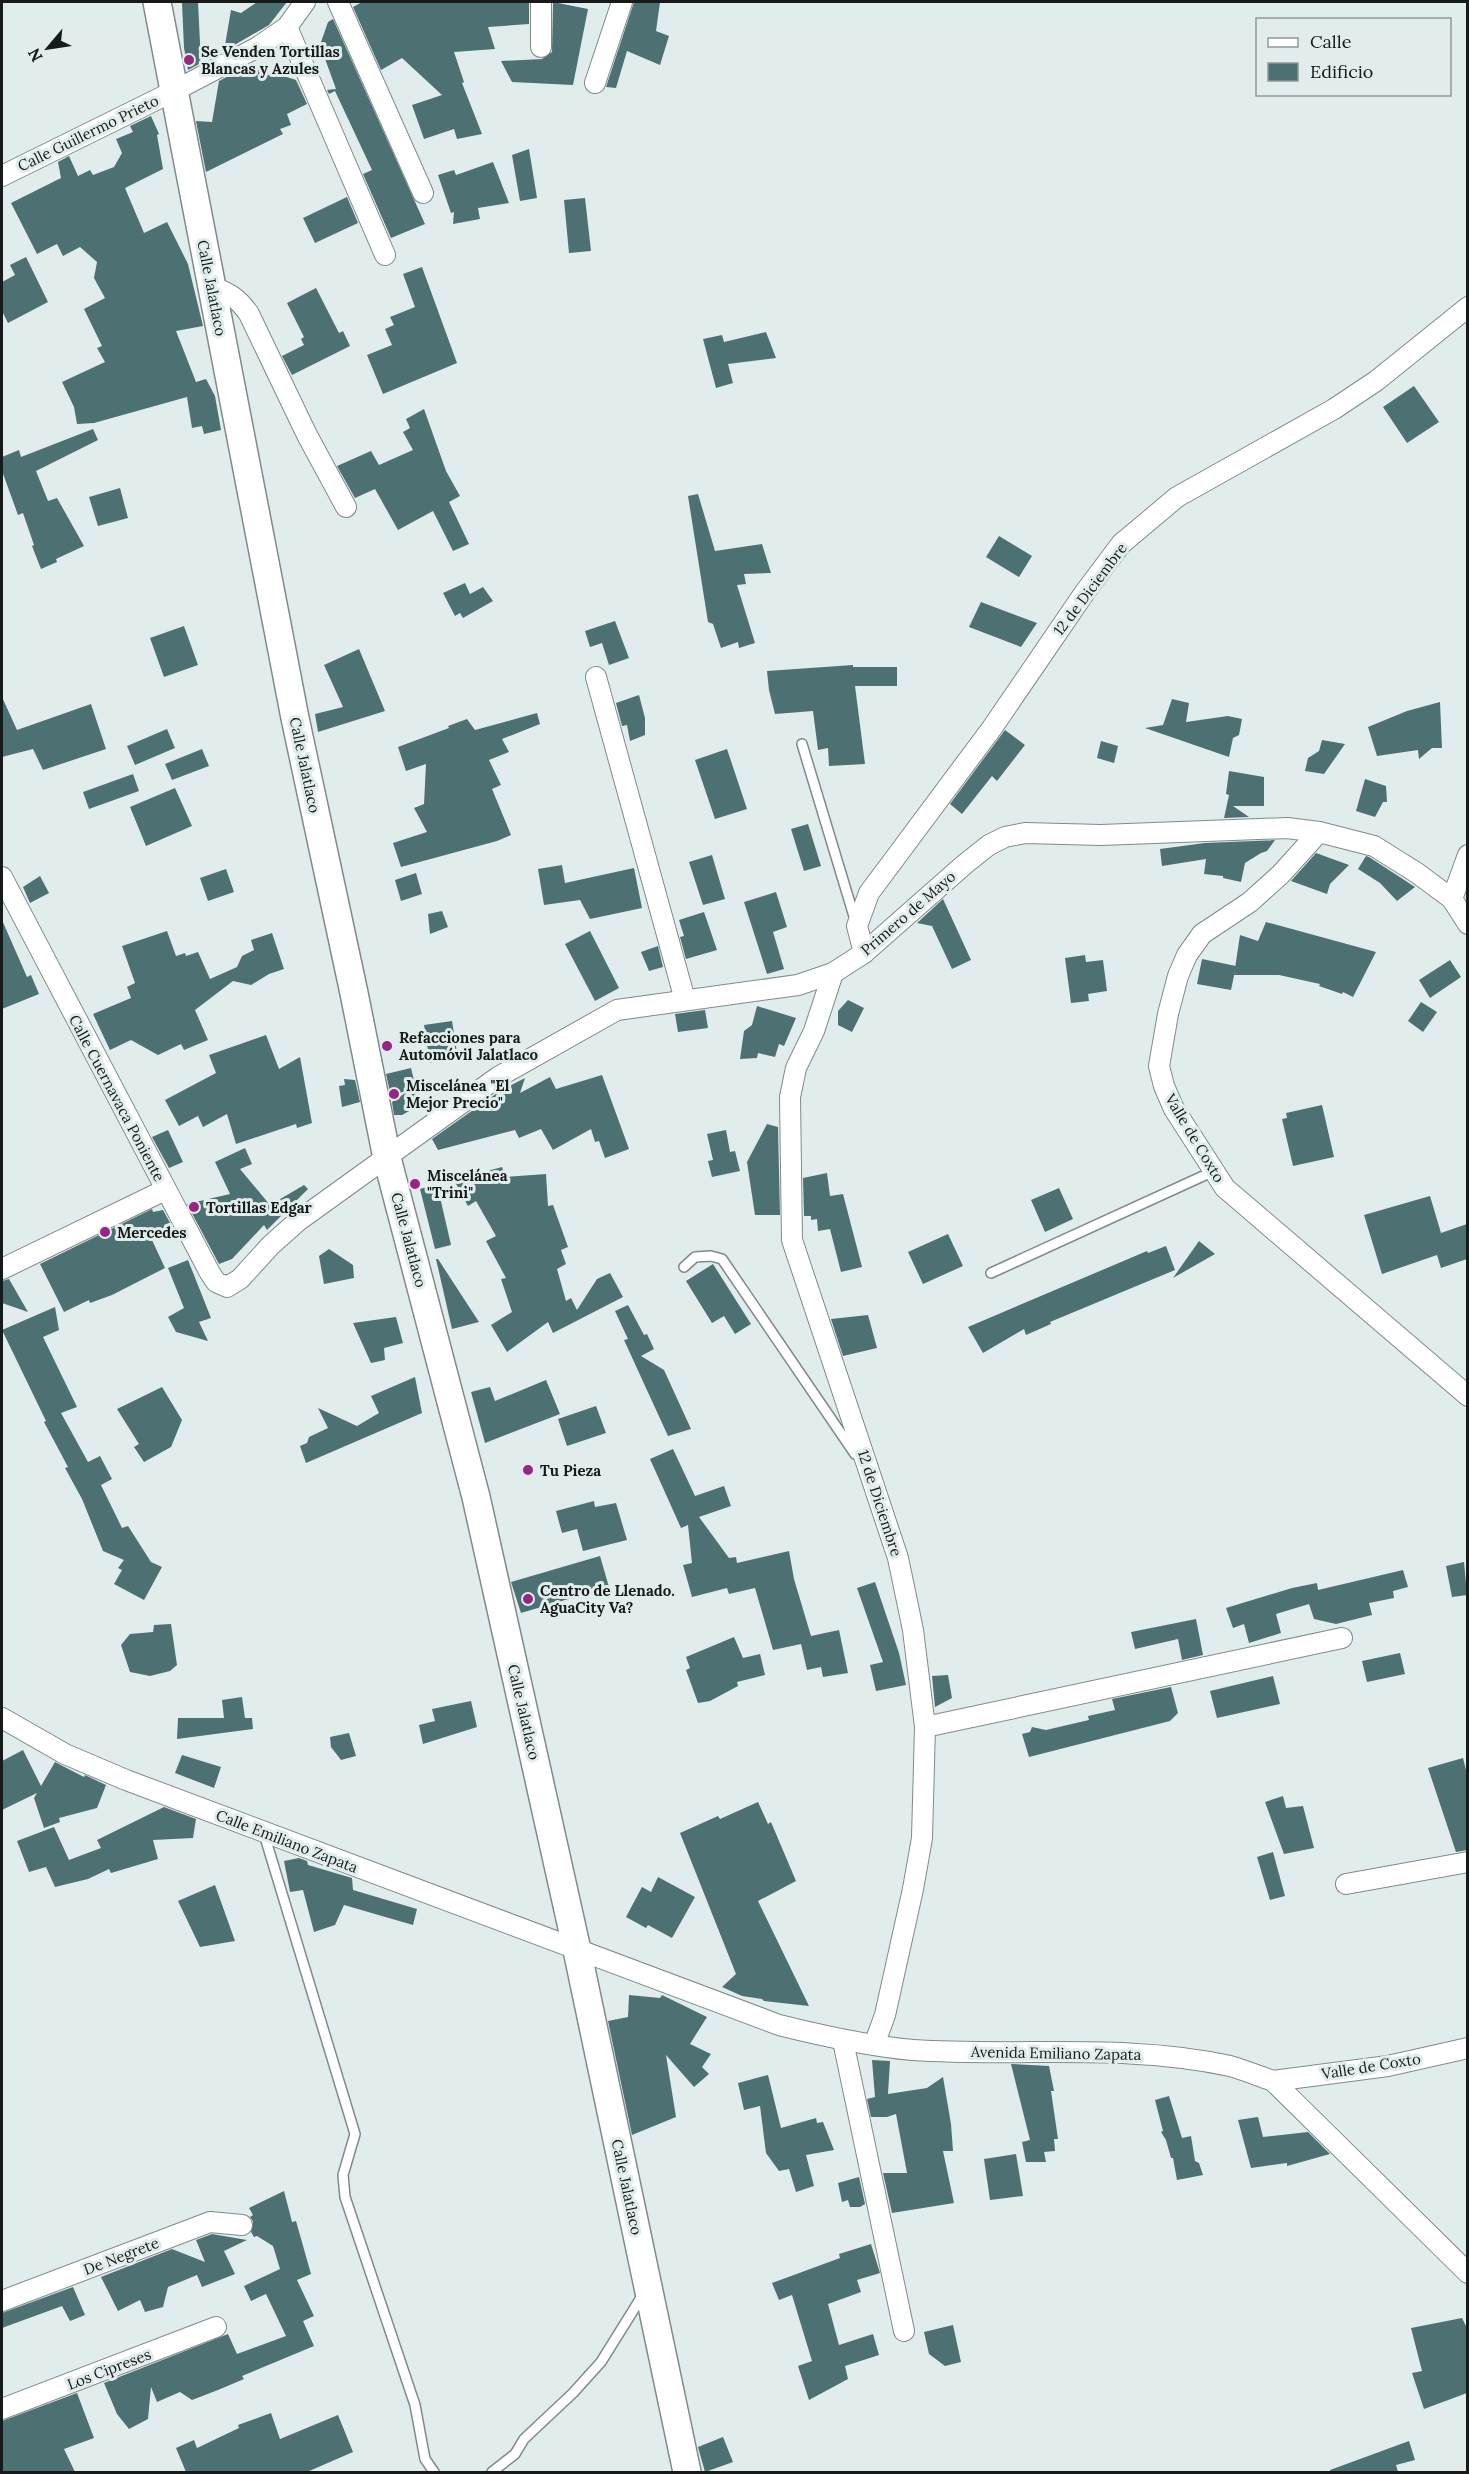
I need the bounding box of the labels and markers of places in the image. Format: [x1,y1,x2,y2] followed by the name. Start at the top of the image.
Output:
[201,42,340,78] place label: Se Venden Tortillas Blancas y Azules
[182,53,196,67] marker: Se Venden Tortillas Blancas y Azules
[399,1028,539,1064] place label: Refacciones para Automóvil Jalatlaco
[380,1039,394,1053] marker: Refacciones para Automóvil Jalatlaco
[406,1076,510,1112] place label: Miscelánea "El Mejor Precio"
[387,1087,401,1101] marker: Miscelánea "El Mejor Precio"
[427,1166,508,1202] place label: Miscelánea "Trini"
[408,1177,422,1191] marker: Miscelánea "Trini"
[206,1198,313,1217] place label: Tortillas Edgar
[187,1200,201,1214] marker: Tortillas Edgar
[117,1223,187,1242] place label: Mercedes
[98,1225,112,1239] marker: Mercedes
[540,1461,601,1480] place label: Tu Pieza
[521,1463,535,1477] marker: Tu Pieza
[540,1581,675,1617] place label: Centro de Llenado. AguaCity Va?
[521,1592,535,1606] marker: Centro de Llenado. AguaCity Va?

